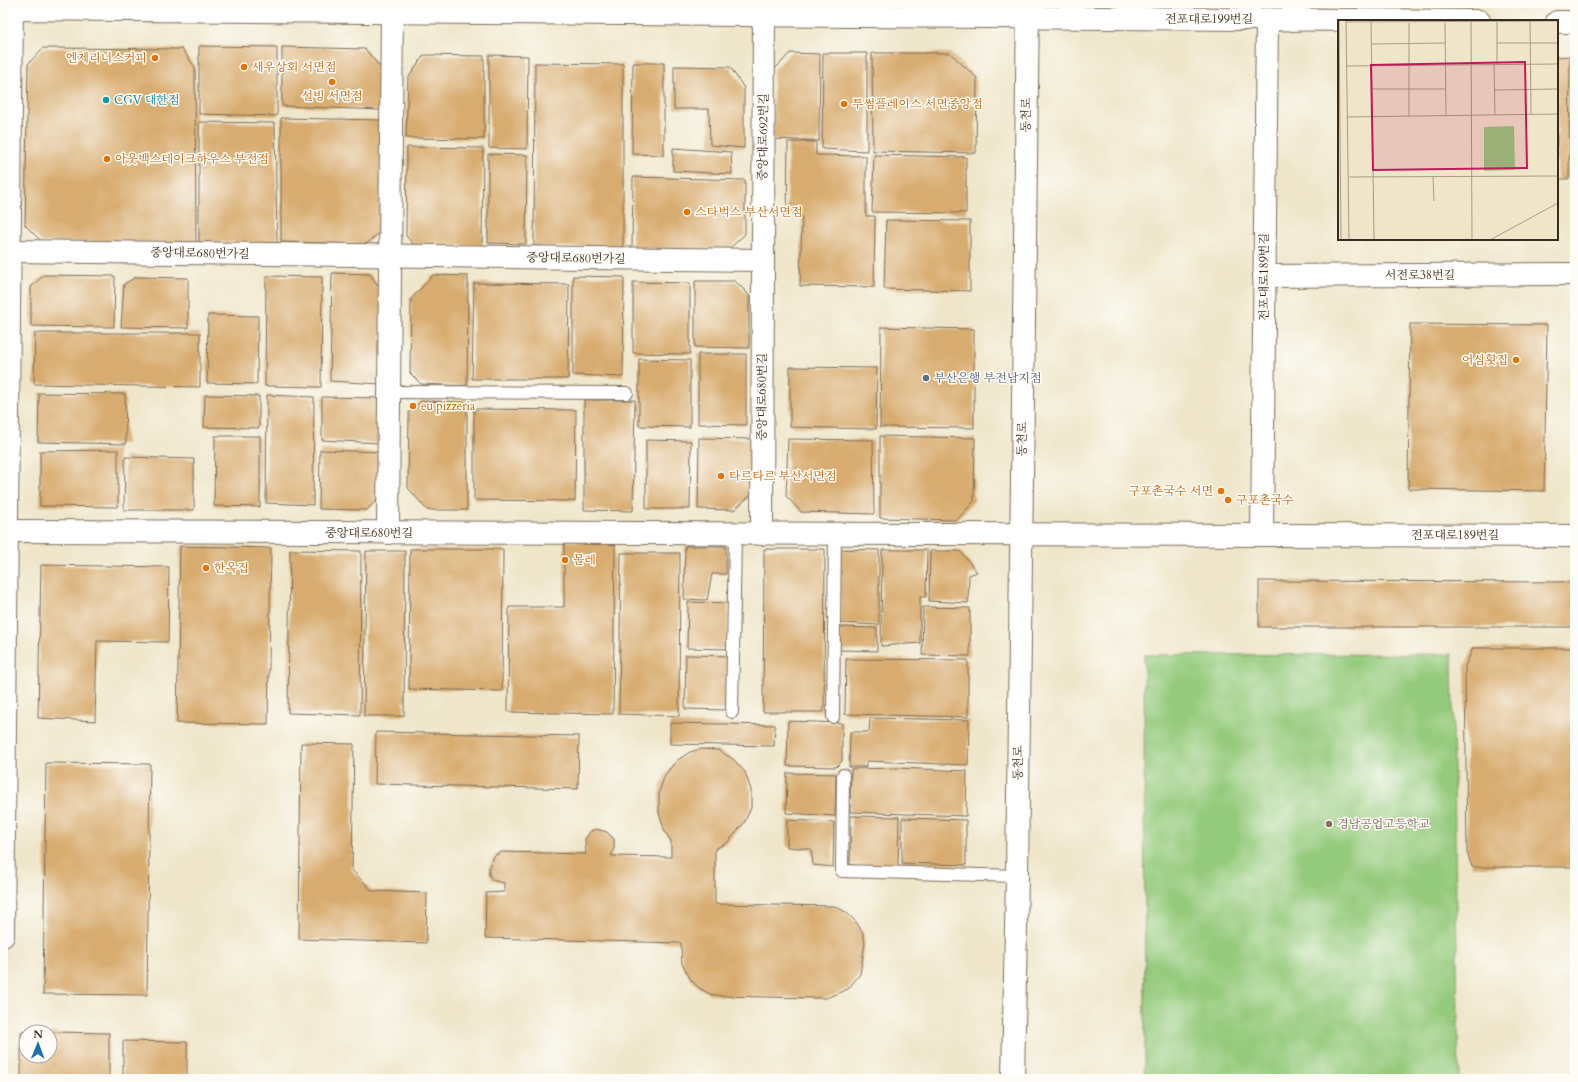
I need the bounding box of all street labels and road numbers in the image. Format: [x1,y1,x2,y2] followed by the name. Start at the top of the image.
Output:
[1165,11,1253,27] street label: 전포대로199번길
[754,93,772,181] street label: 중앙대로692번길
[1018,97,1034,133] street label: 동천로
[1256,233,1272,321] street label: 전포대로189번길
[150,244,250,262] street label: 중앙대로680번가길
[526,249,626,267] street label: 중앙대로680번가길
[1385,267,1455,283] street label: 서전로38번길
[754,353,770,441] street label: 중앙대로680번길
[1014,421,1030,457] street label: 동천로
[325,525,413,541] street label: 중앙대로680번길
[1411,527,1499,543] street label: 전포대로189번길
[1010,745,1026,780] street label: 동천로

